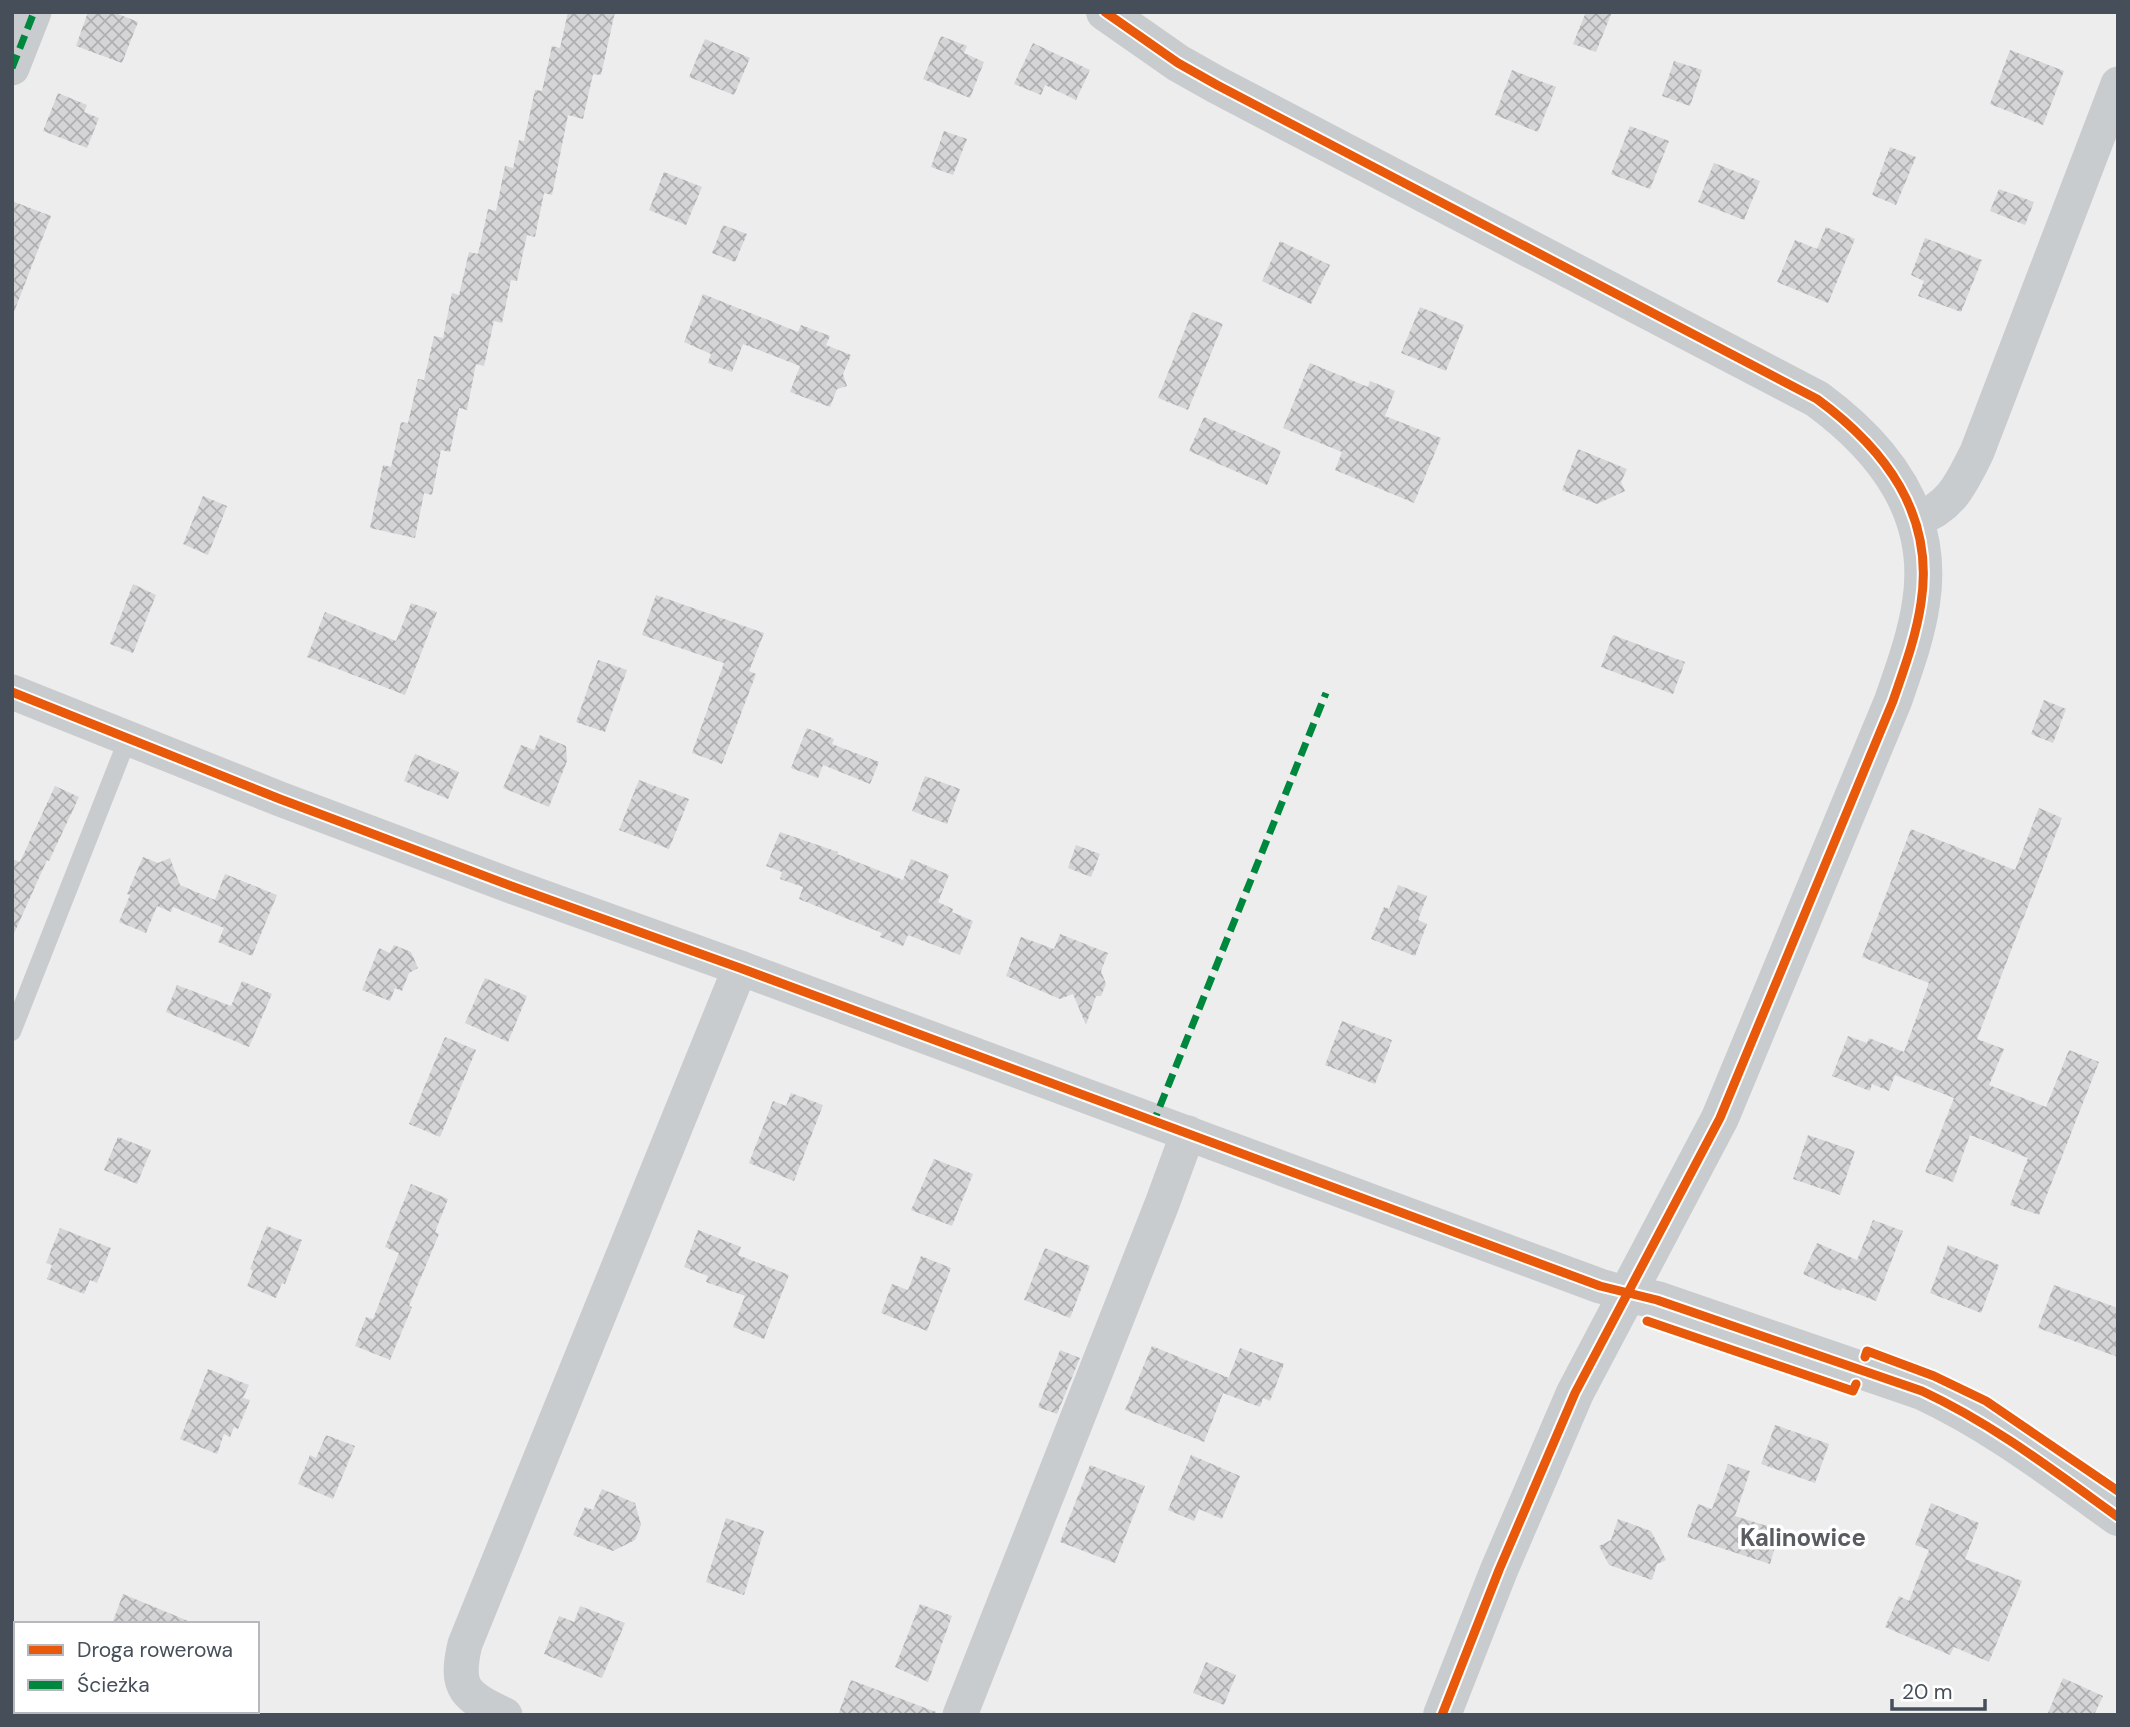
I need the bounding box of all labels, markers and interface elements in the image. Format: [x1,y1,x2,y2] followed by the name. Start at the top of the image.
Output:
[1740,1522,1866,1553] district label: Kalinowice
[14,1622,259,1713] legend
[77,1636,233,1664] text: Droga rowerowa
[1892,1668,1985,1712] scale bar
[77,1671,150,1699] text: Ścieżka
[1902,1678,1953,1706] text: 20 m

